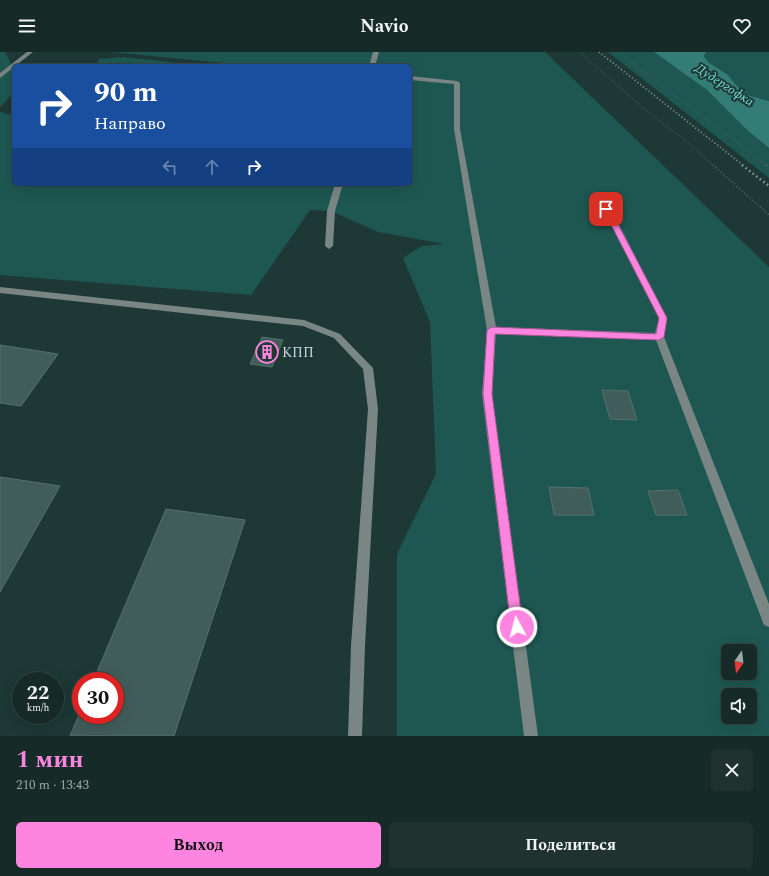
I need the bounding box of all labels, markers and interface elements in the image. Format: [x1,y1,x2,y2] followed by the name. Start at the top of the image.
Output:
[360,13,409,40] text: Navio
[16,15,38,37] icon: menu
[731,15,753,37] icon: heart
[690,58,758,112] water label: Дудергофка
[94,71,158,114] text: 90 m
[28,80,80,132] icon: right
[94,110,166,137] text: Направо
[159,156,181,178] icon: left
[201,156,223,178] icon: ahead
[243,156,265,178] icon: right
[589,192,623,226] pin
[595,198,617,220] icon: arrive
[254,339,280,365] building icon: КПП
[282,342,314,363] place label: КПП
[496,606,538,648] position arrow
[721,644,757,680] north arrow
[721,644,757,724] map controls
[72,672,124,724] speed limit sign: 30
[27,678,49,708] text: 22
[721,688,757,724] button: sound
[27,700,49,716] text: km/h
[16,742,84,778] text: 1 мин
[711,749,753,791] button: close
[16,775,89,795] text: 210 m · 13:43
[16,822,381,868] button: Выход
[389,822,753,868] button: Поделиться

